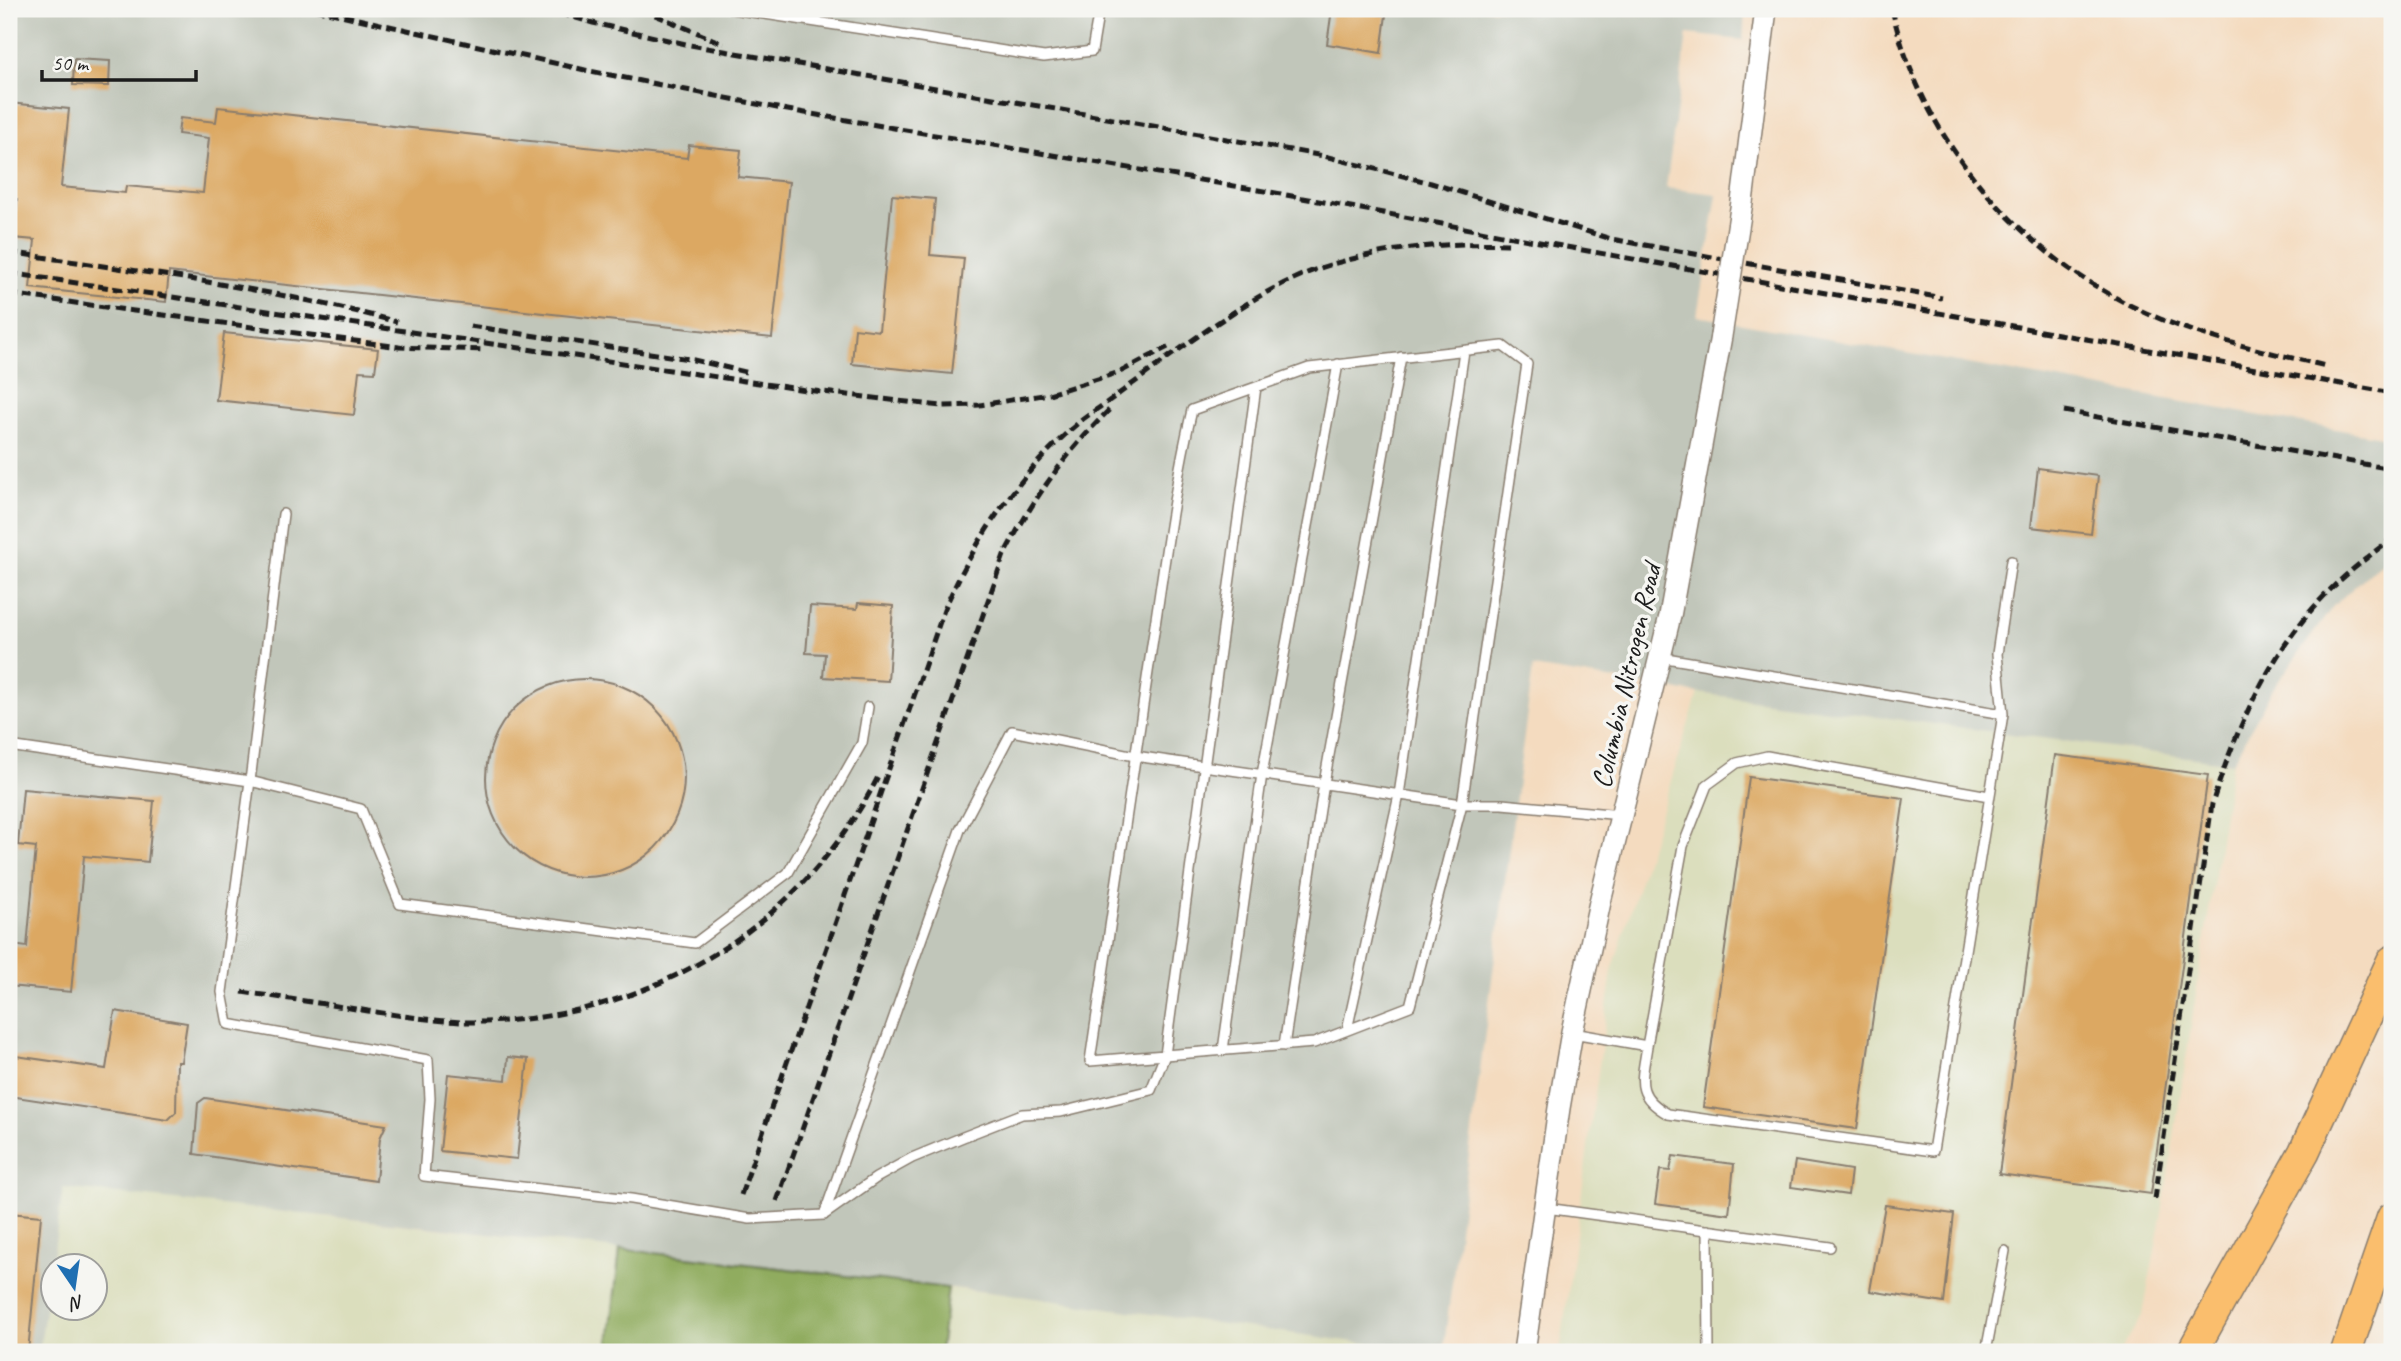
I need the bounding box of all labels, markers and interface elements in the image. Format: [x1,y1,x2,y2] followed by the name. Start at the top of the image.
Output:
[42,38,196,82] scale bar
[52,50,90,76] text: 50 m
[1583,557,1670,791] street label: Columbia Nitrogen Road
[38,1252,108,1322] north arrow
[66,1290,86,1316] text: N

